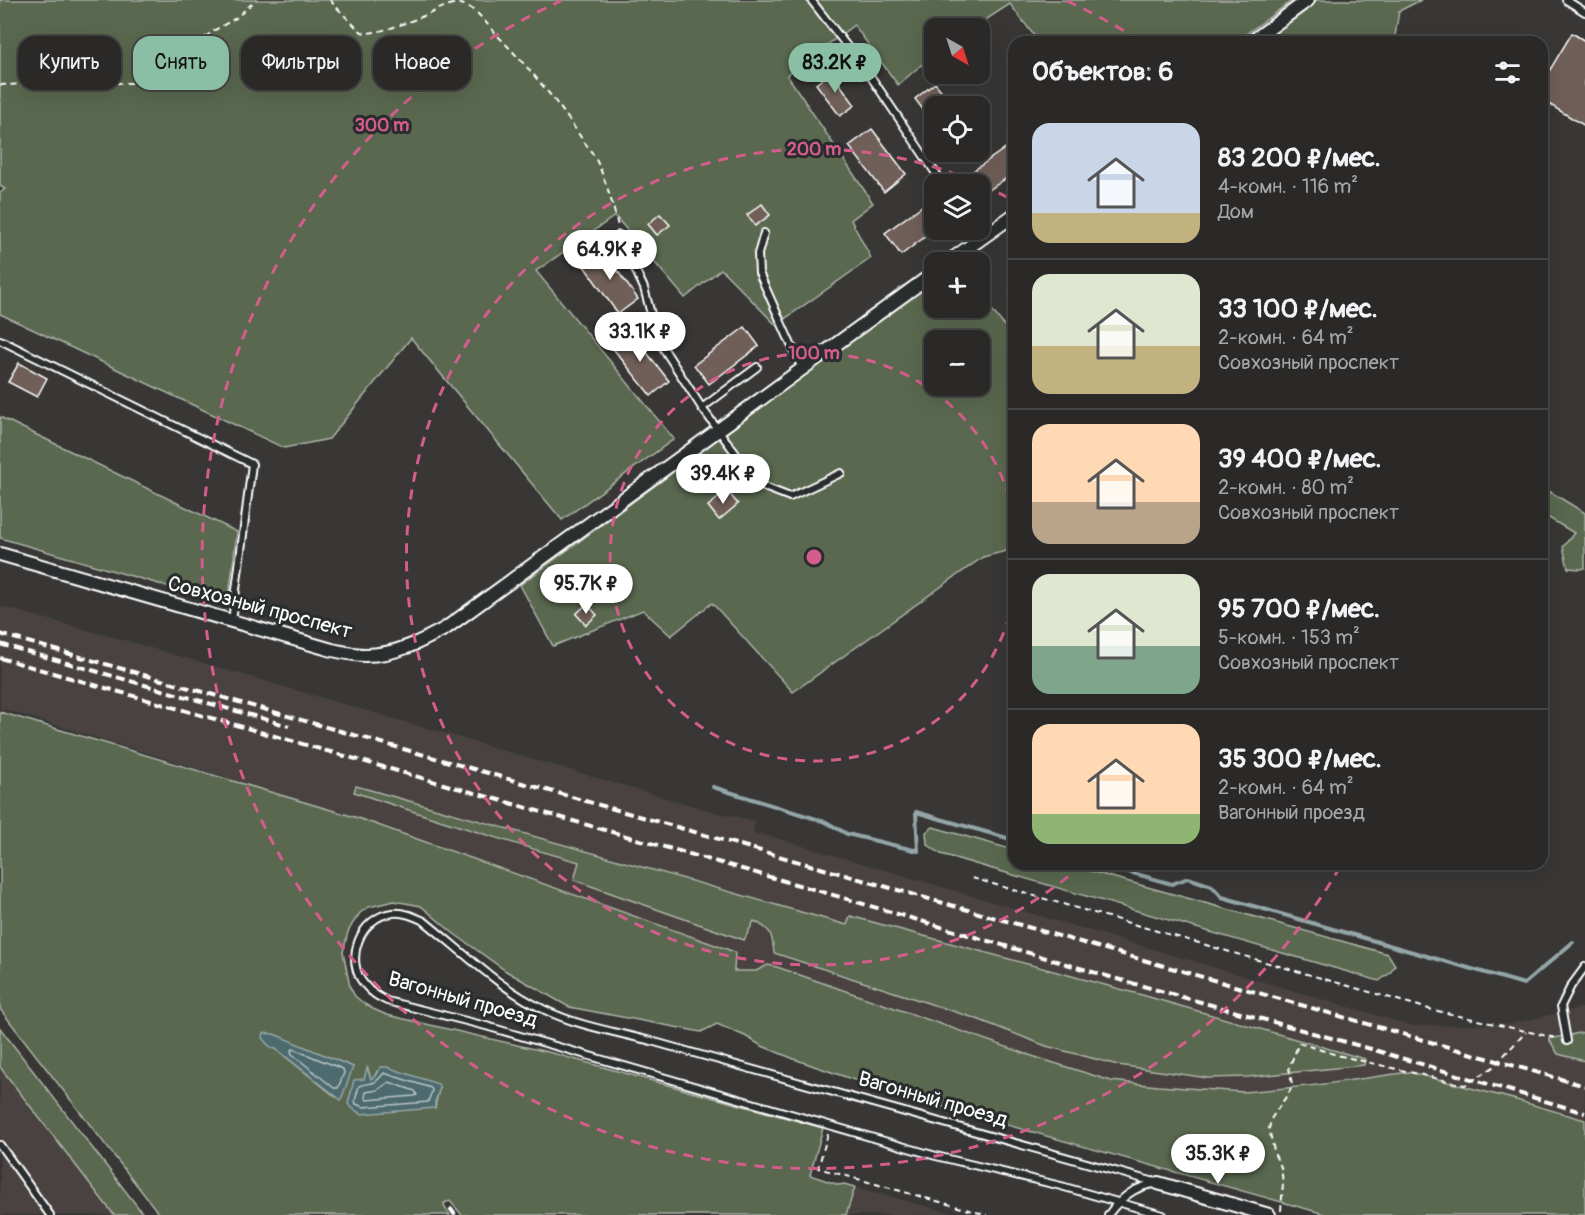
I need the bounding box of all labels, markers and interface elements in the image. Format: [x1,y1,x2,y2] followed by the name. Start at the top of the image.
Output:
[924,18,990,84] north arrow
[924,18,990,396] map controls
[18,36,121,90] chip: Купить
[133,36,229,90] chip: Снять
[241,36,361,90] chip: Фильтры
[373,36,471,90] chip: Новое
[780,43,890,94] pin: 83.2K ₽
[802,50,868,75] text: 83.2K ₽
[1032,56,1173,88] text: Объектов: 6
[1491,56,1524,89] icon: filters
[924,96,990,162] button: locate
[355,114,409,137] text: 300 m
[787,138,841,161] text: 200 m
[1218,142,1381,174] text: 83 200 ₽/мес.
[1080,147,1152,219] icon: home
[924,174,990,240] button: layers
[1218,174,1358,199] text: 4-комн. · 116 m²
[1218,199,1254,224] text: Дом
[555,230,665,281] pin: 64.9K ₽
[577,237,643,262] text: 64.9K ₽
[924,252,990,318] button: +
[1218,293,1378,325] text: 33 100 ₽/мес.
[1080,298,1152,370] icon: home
[585,312,695,363] pin: 33.1K ₽
[609,319,671,344] text: 33.1K ₽
[1218,325,1354,350] text: 2-комн. · 64 m²
[924,330,990,396] button: −
[788,342,840,365] text: 100 m
[1218,350,1399,375] text: Совхозный проспект
[1218,443,1382,475] text: 39 400 ₽/мес.
[1080,448,1152,520] icon: home
[668,454,778,505] pin: 39.4K ₽
[690,461,756,486] text: 39.4K ₽
[1218,475,1354,500] text: 2-комн. · 80 m²
[1218,500,1399,525] text: Совхозный проспект
[804,547,824,567] centre of rings
[531,564,641,615] pin: 95.7K ₽
[165,570,356,645] street label: Совхозный проспект
[554,571,618,596] text: 95.7K ₽
[1218,593,1380,625] text: 95 700 ₽/мес.
[1080,598,1152,670] icon: home
[1218,625,1360,650] text: 5-комн. · 153 m²
[1218,650,1399,675] text: Совхозный проспект
[1218,743,1382,775] text: 35 300 ₽/мес.
[1080,748,1152,820] icon: home
[1218,775,1354,800] text: 2-комн. · 64 m²
[1218,800,1365,825] text: Вагонный проезд
[385,965,541,1034] street label: Вагонный проезд
[855,1065,1011,1134] street label: Вагонный проезд
[1163,1134,1273,1185] pin: 35.3K ₽
[1185,1141,1251,1166] text: 35.3K ₽

